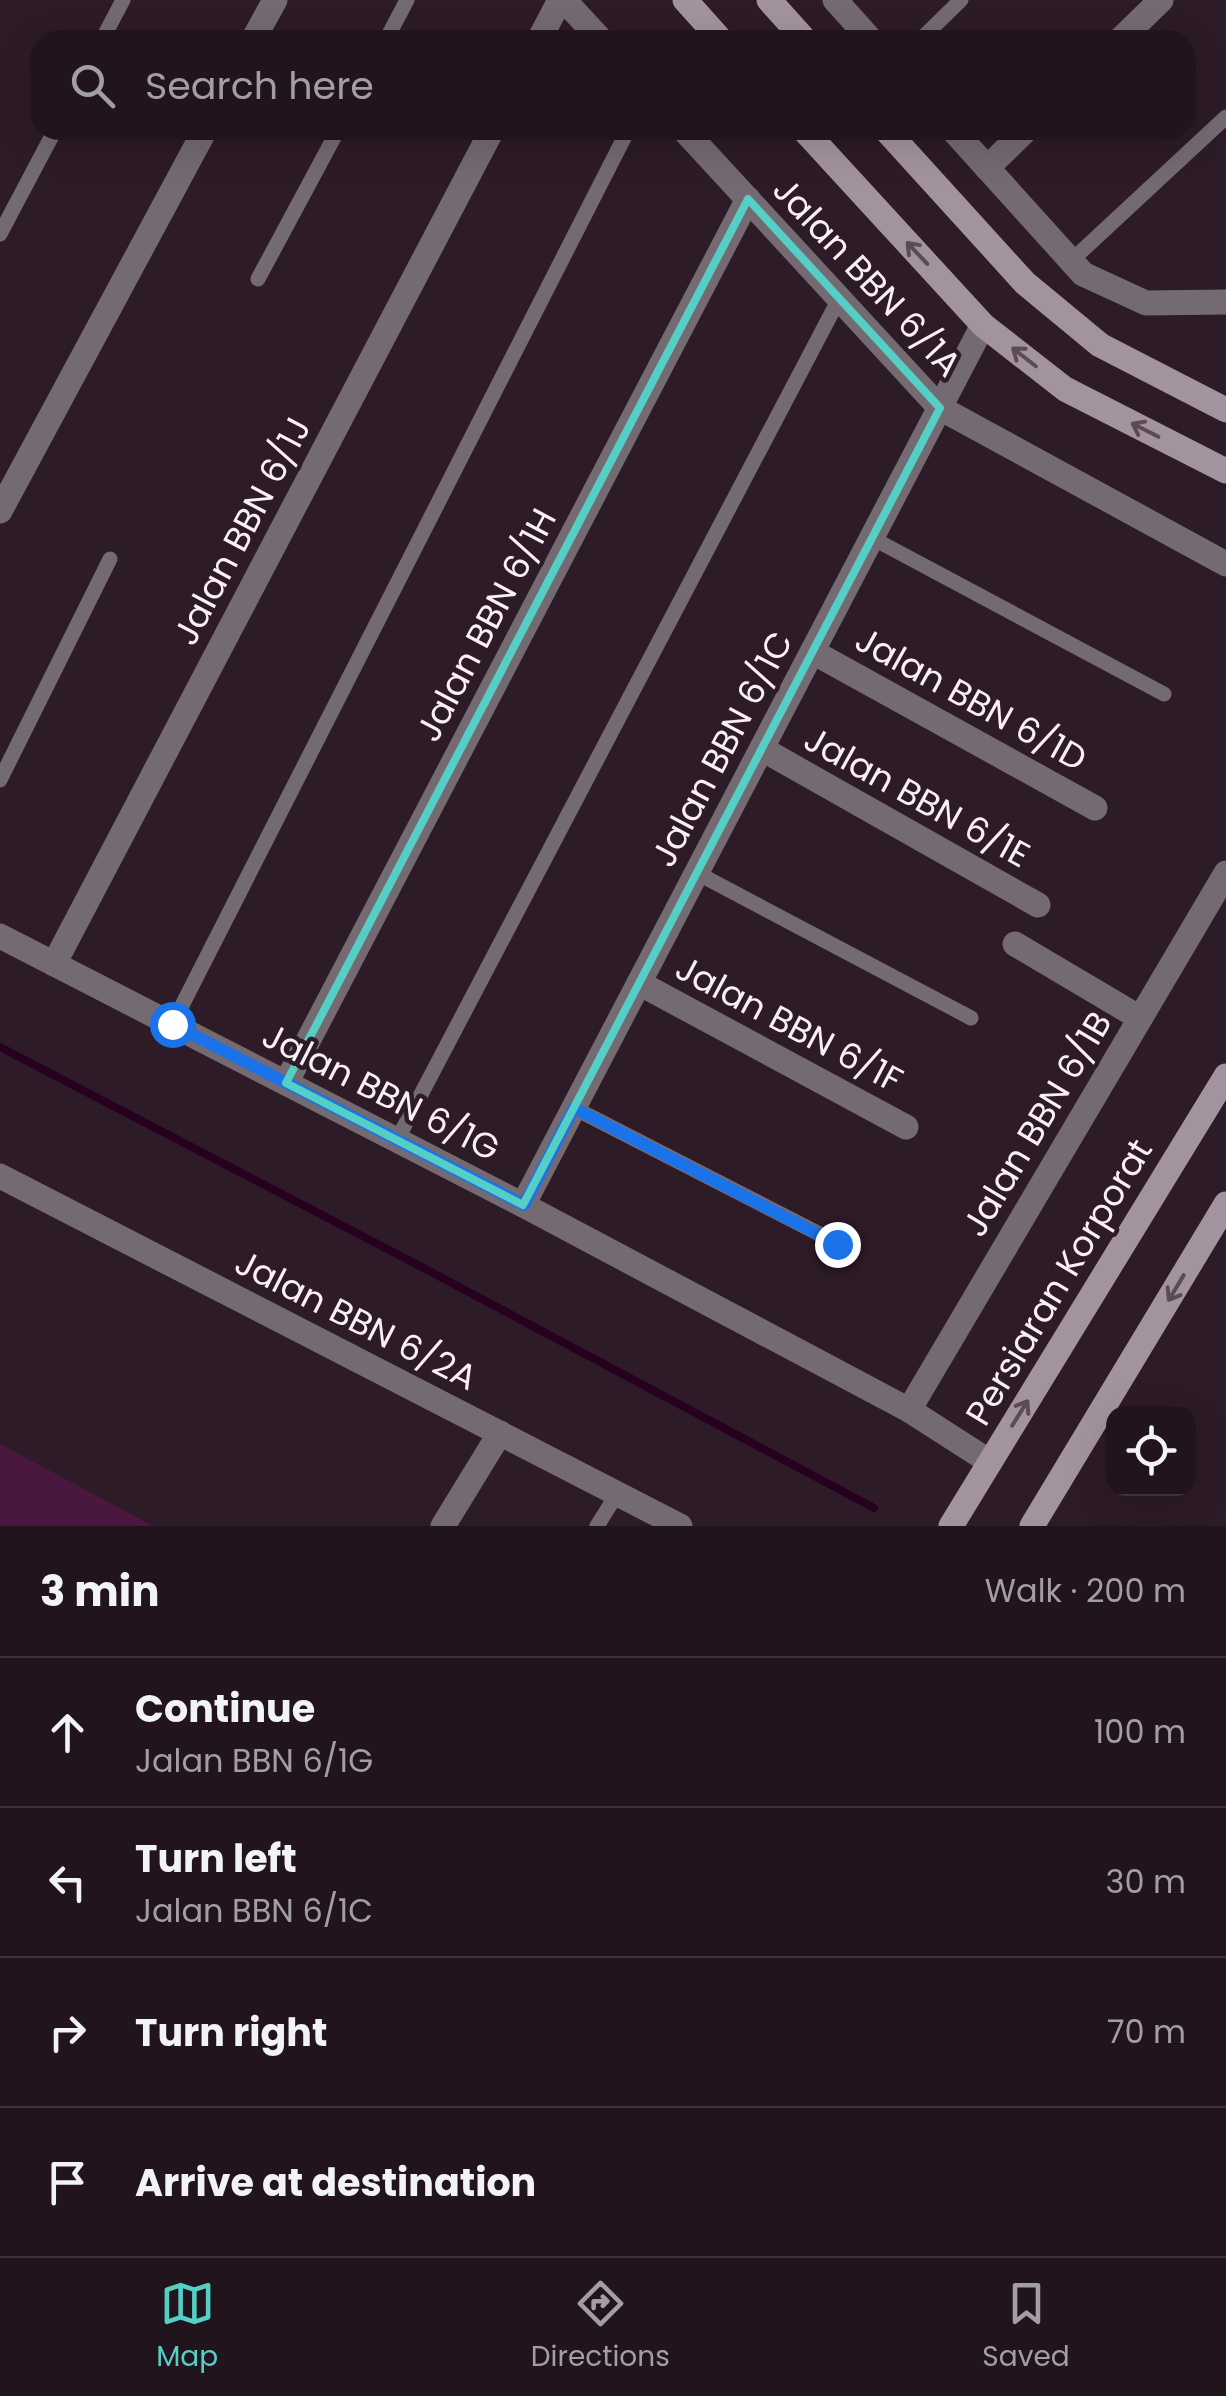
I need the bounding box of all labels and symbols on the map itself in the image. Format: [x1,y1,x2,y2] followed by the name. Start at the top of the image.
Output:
[762,166,973,387] street label: Jalan BBN 6/1A
[906,241,929,266] one-way arrow
[1011,347,1038,368] one-way arrow
[161,408,322,653] street label: Jalan BBN 6/1J
[1131,420,1161,439] one-way arrow
[404,500,568,750] street label: Jalan BBN 6/1H
[847,615,1096,783] street label: Jalan BBN 6/1D
[639,622,804,875] street label: Jalan BBN 6/1C
[796,714,1039,879] street label: Jalan BBN 6/1E
[667,943,911,1104] street label: Jalan BBN 6/1F
[150,1002,196,1048] route start
[950,1002,1123,1245] street label: Jalan BBN 6/1B
[254,1011,508,1172] street label: Jalan BBN 6/1G
[954,1129,1164,1434] street label: Persiaran Korporat
[815,1222,861,1268] route end
[227,1237,486,1402] street label: Jalan BBN 6/2A
[1165,1273,1186,1302] one-way arrow
[1010,1399,1030,1428] one-way arrow

